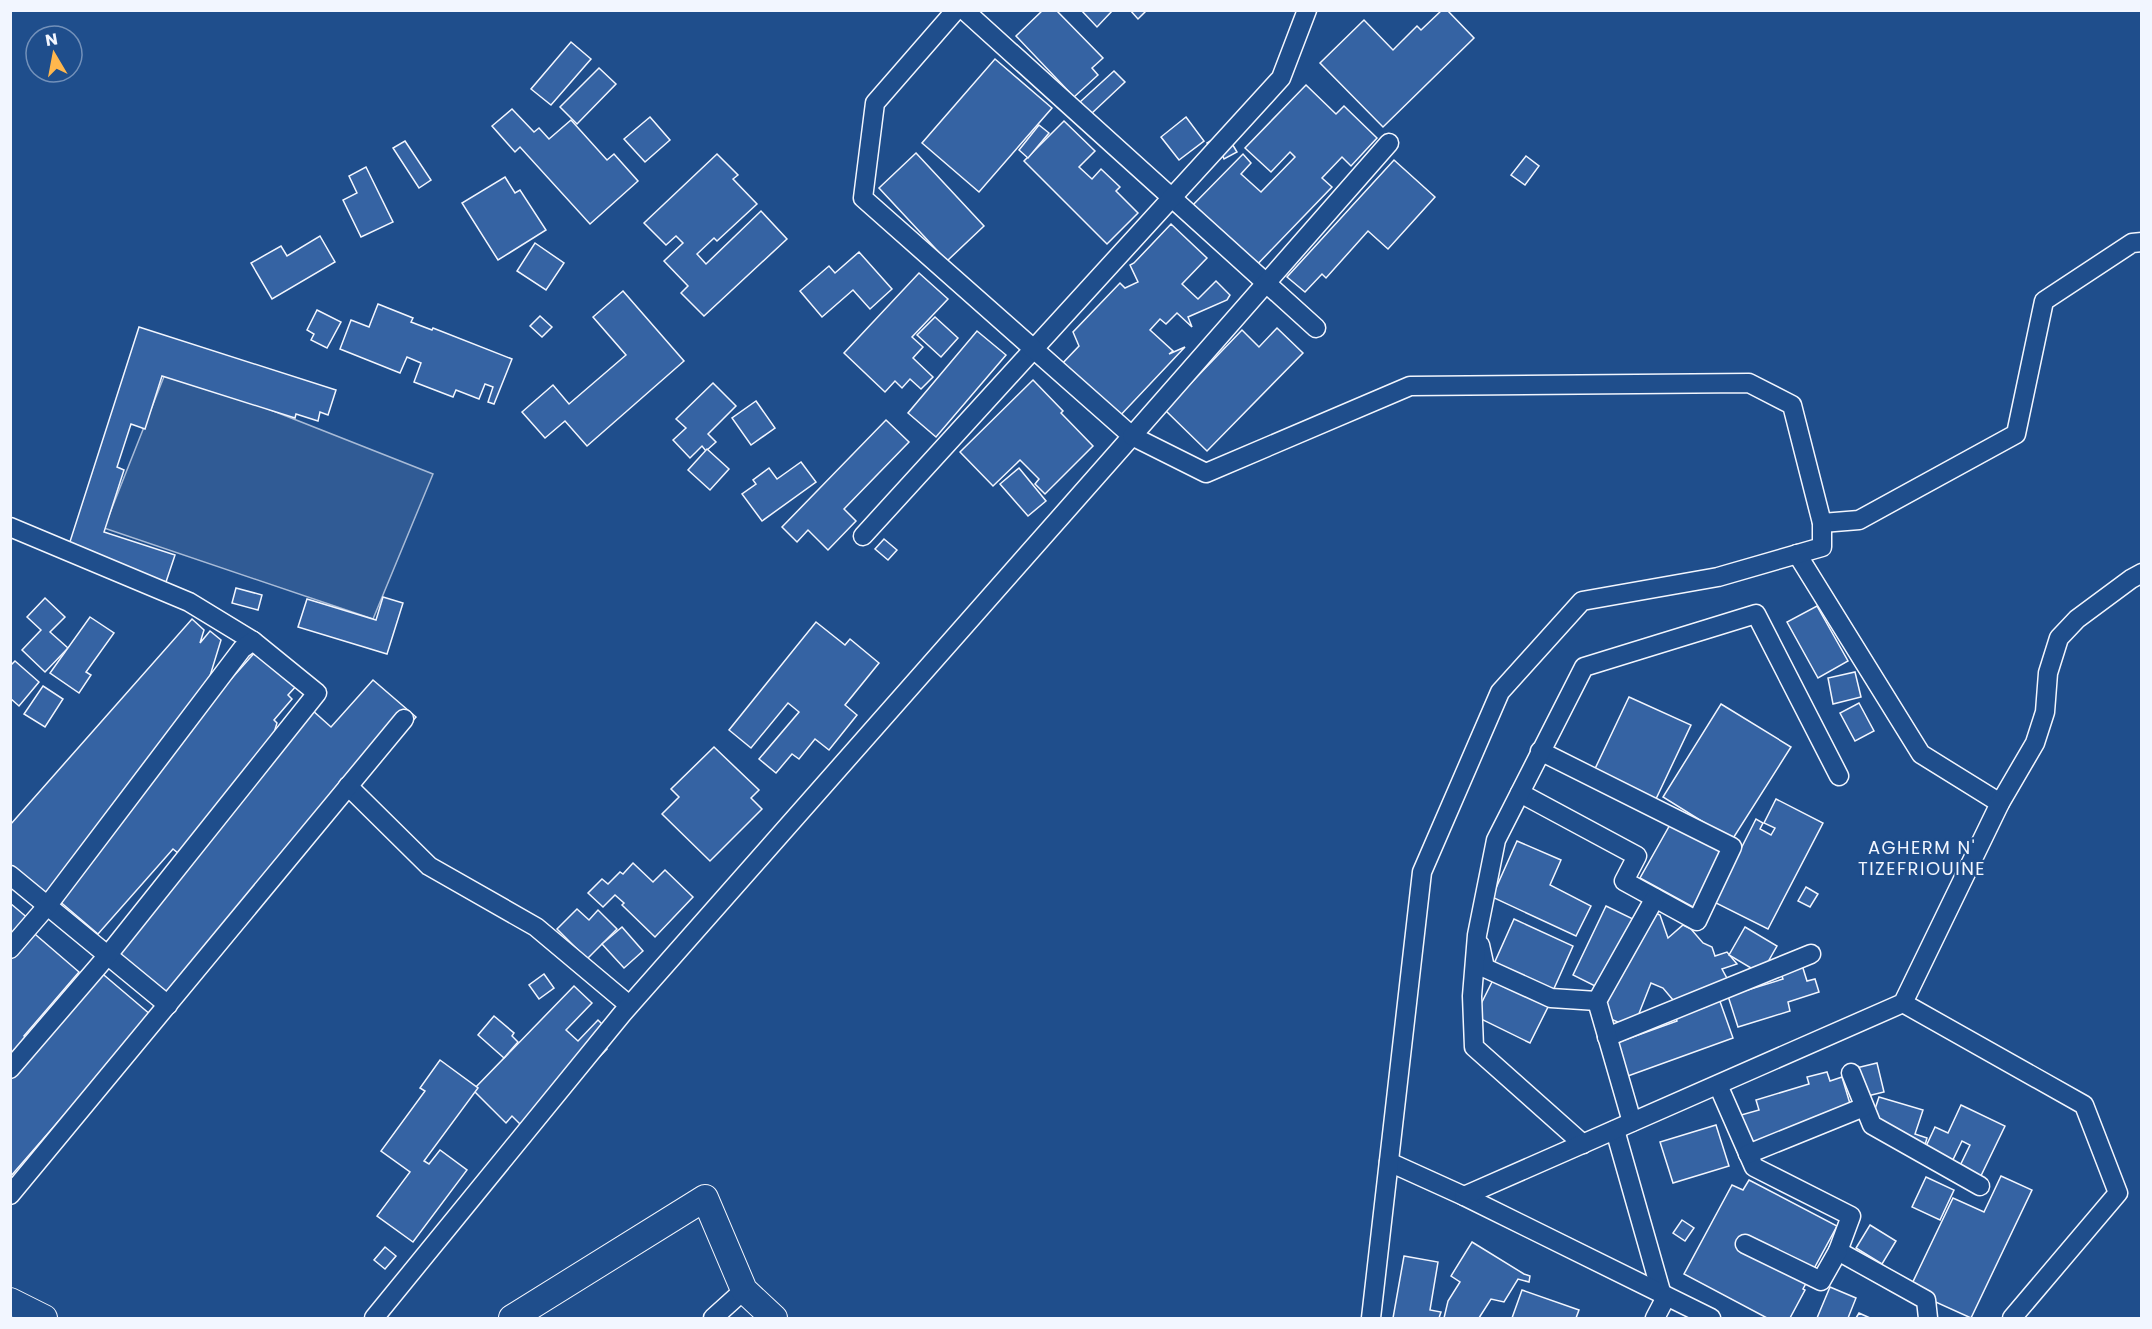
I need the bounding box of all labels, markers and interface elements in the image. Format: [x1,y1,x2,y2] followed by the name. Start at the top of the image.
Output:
[24,24,84,84] north arrow
[44,27,59,52] text: N
[1858,835,1986,881] district label: AGHERM N' TIZEFRIOUINE

